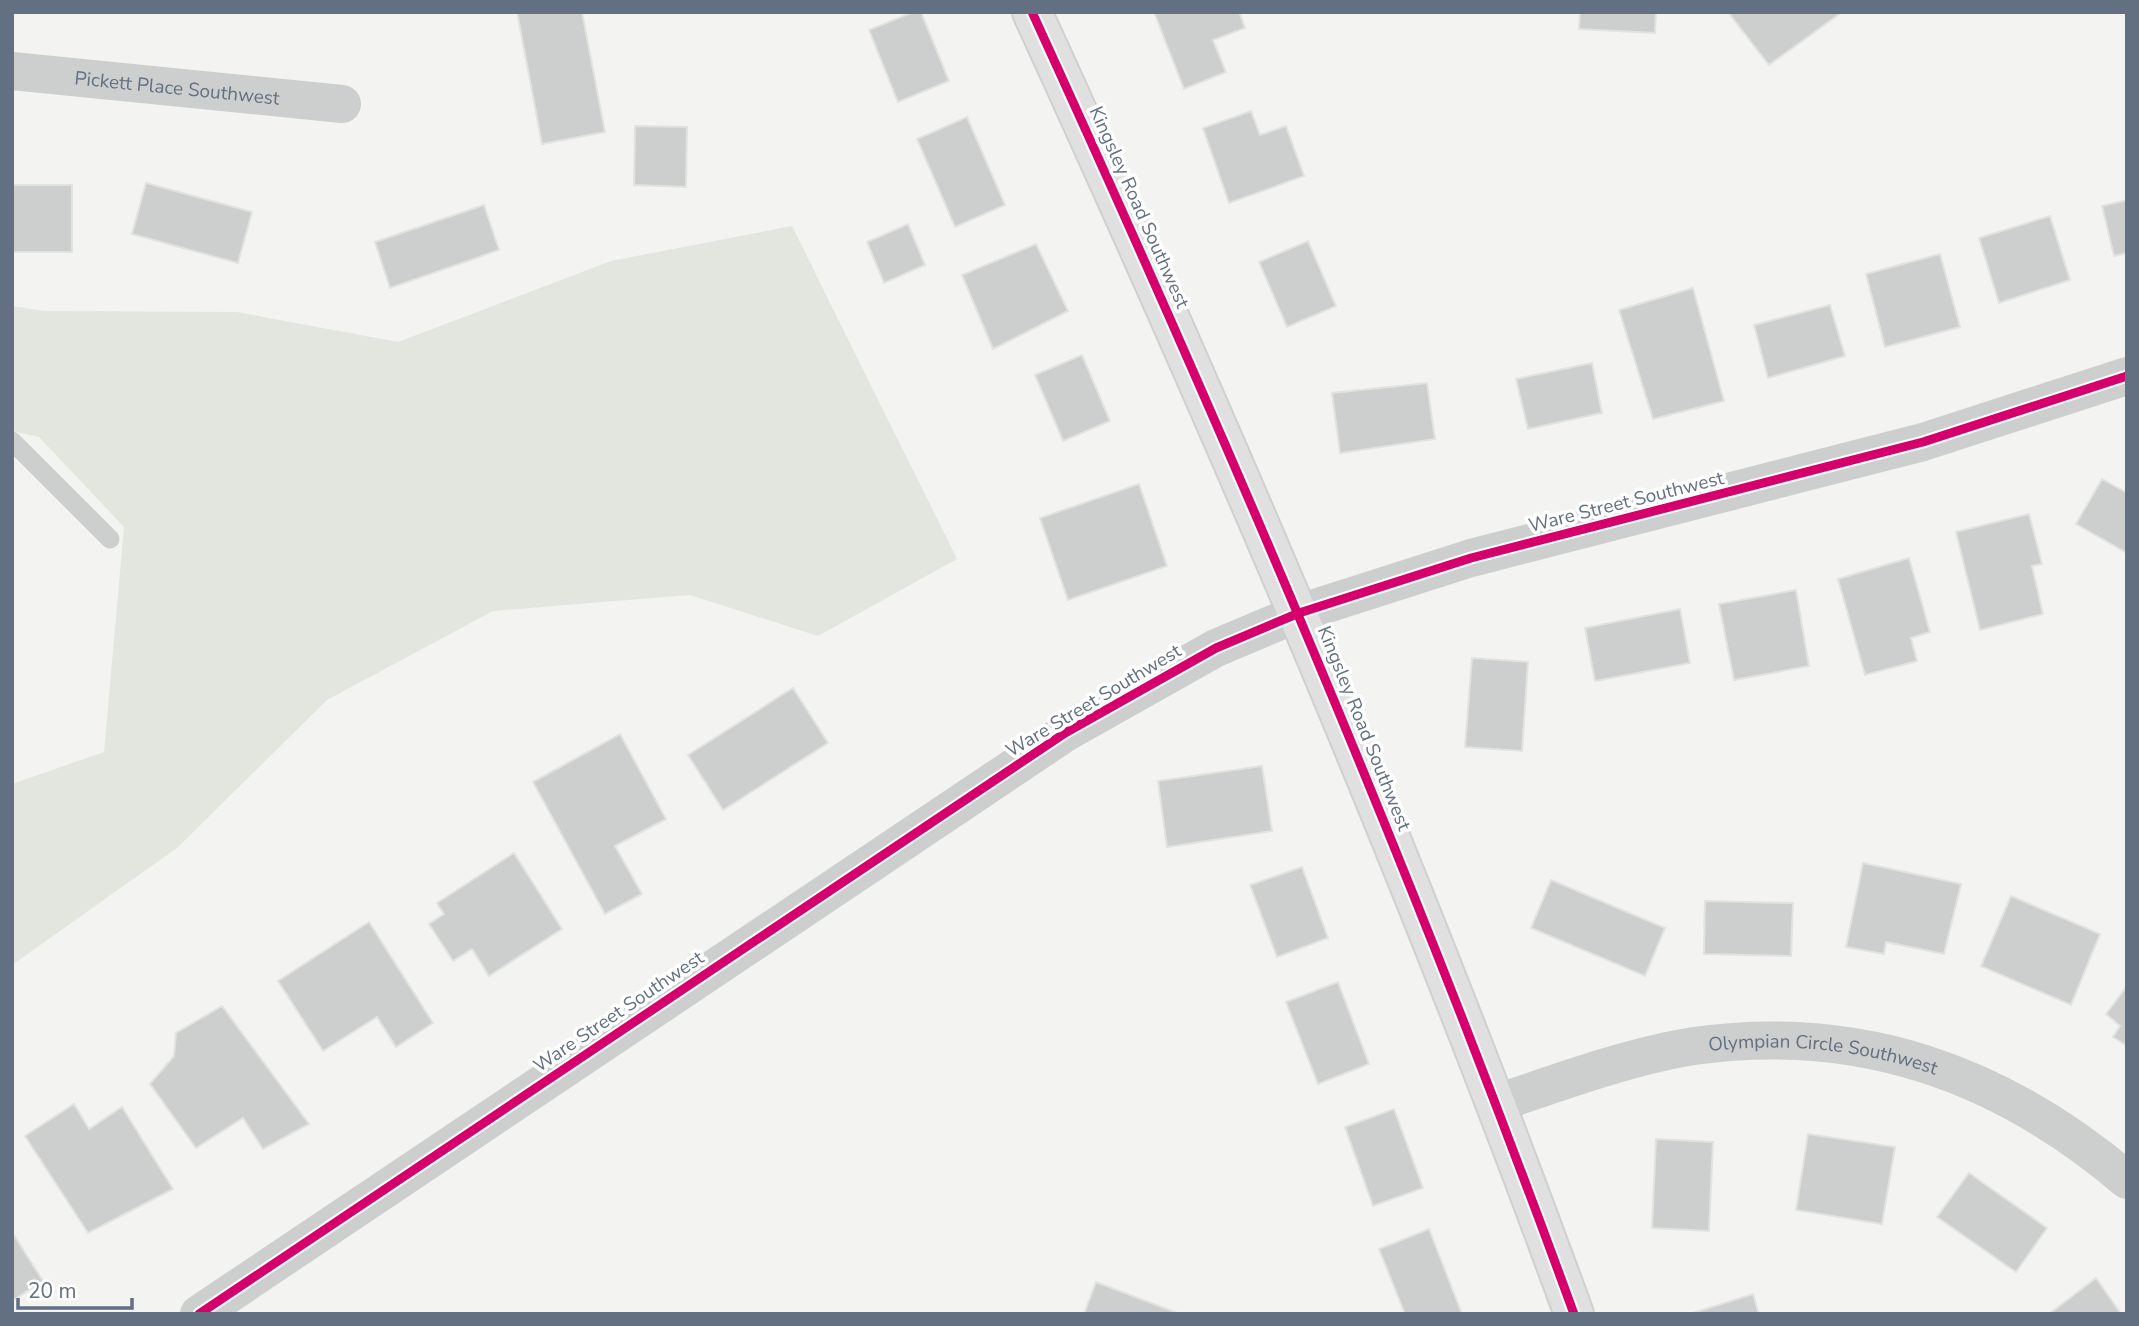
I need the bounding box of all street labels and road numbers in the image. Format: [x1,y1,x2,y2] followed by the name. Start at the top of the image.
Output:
[73,65,281,112] street label: Pickett Place Southwest
[1083,102,1196,313] street label: Kingsley Road Southwest
[1526,465,1727,539] street label: Ware Street Southwest
[1311,622,1417,835] street label: Kingsley Road Southwest
[1001,638,1186,764] street label: Ware Street Southwest
[528,945,709,1079] street label: Ware Street Southwest
[1707,1028,1942,1082] street label: Olympian Circle Southwest

